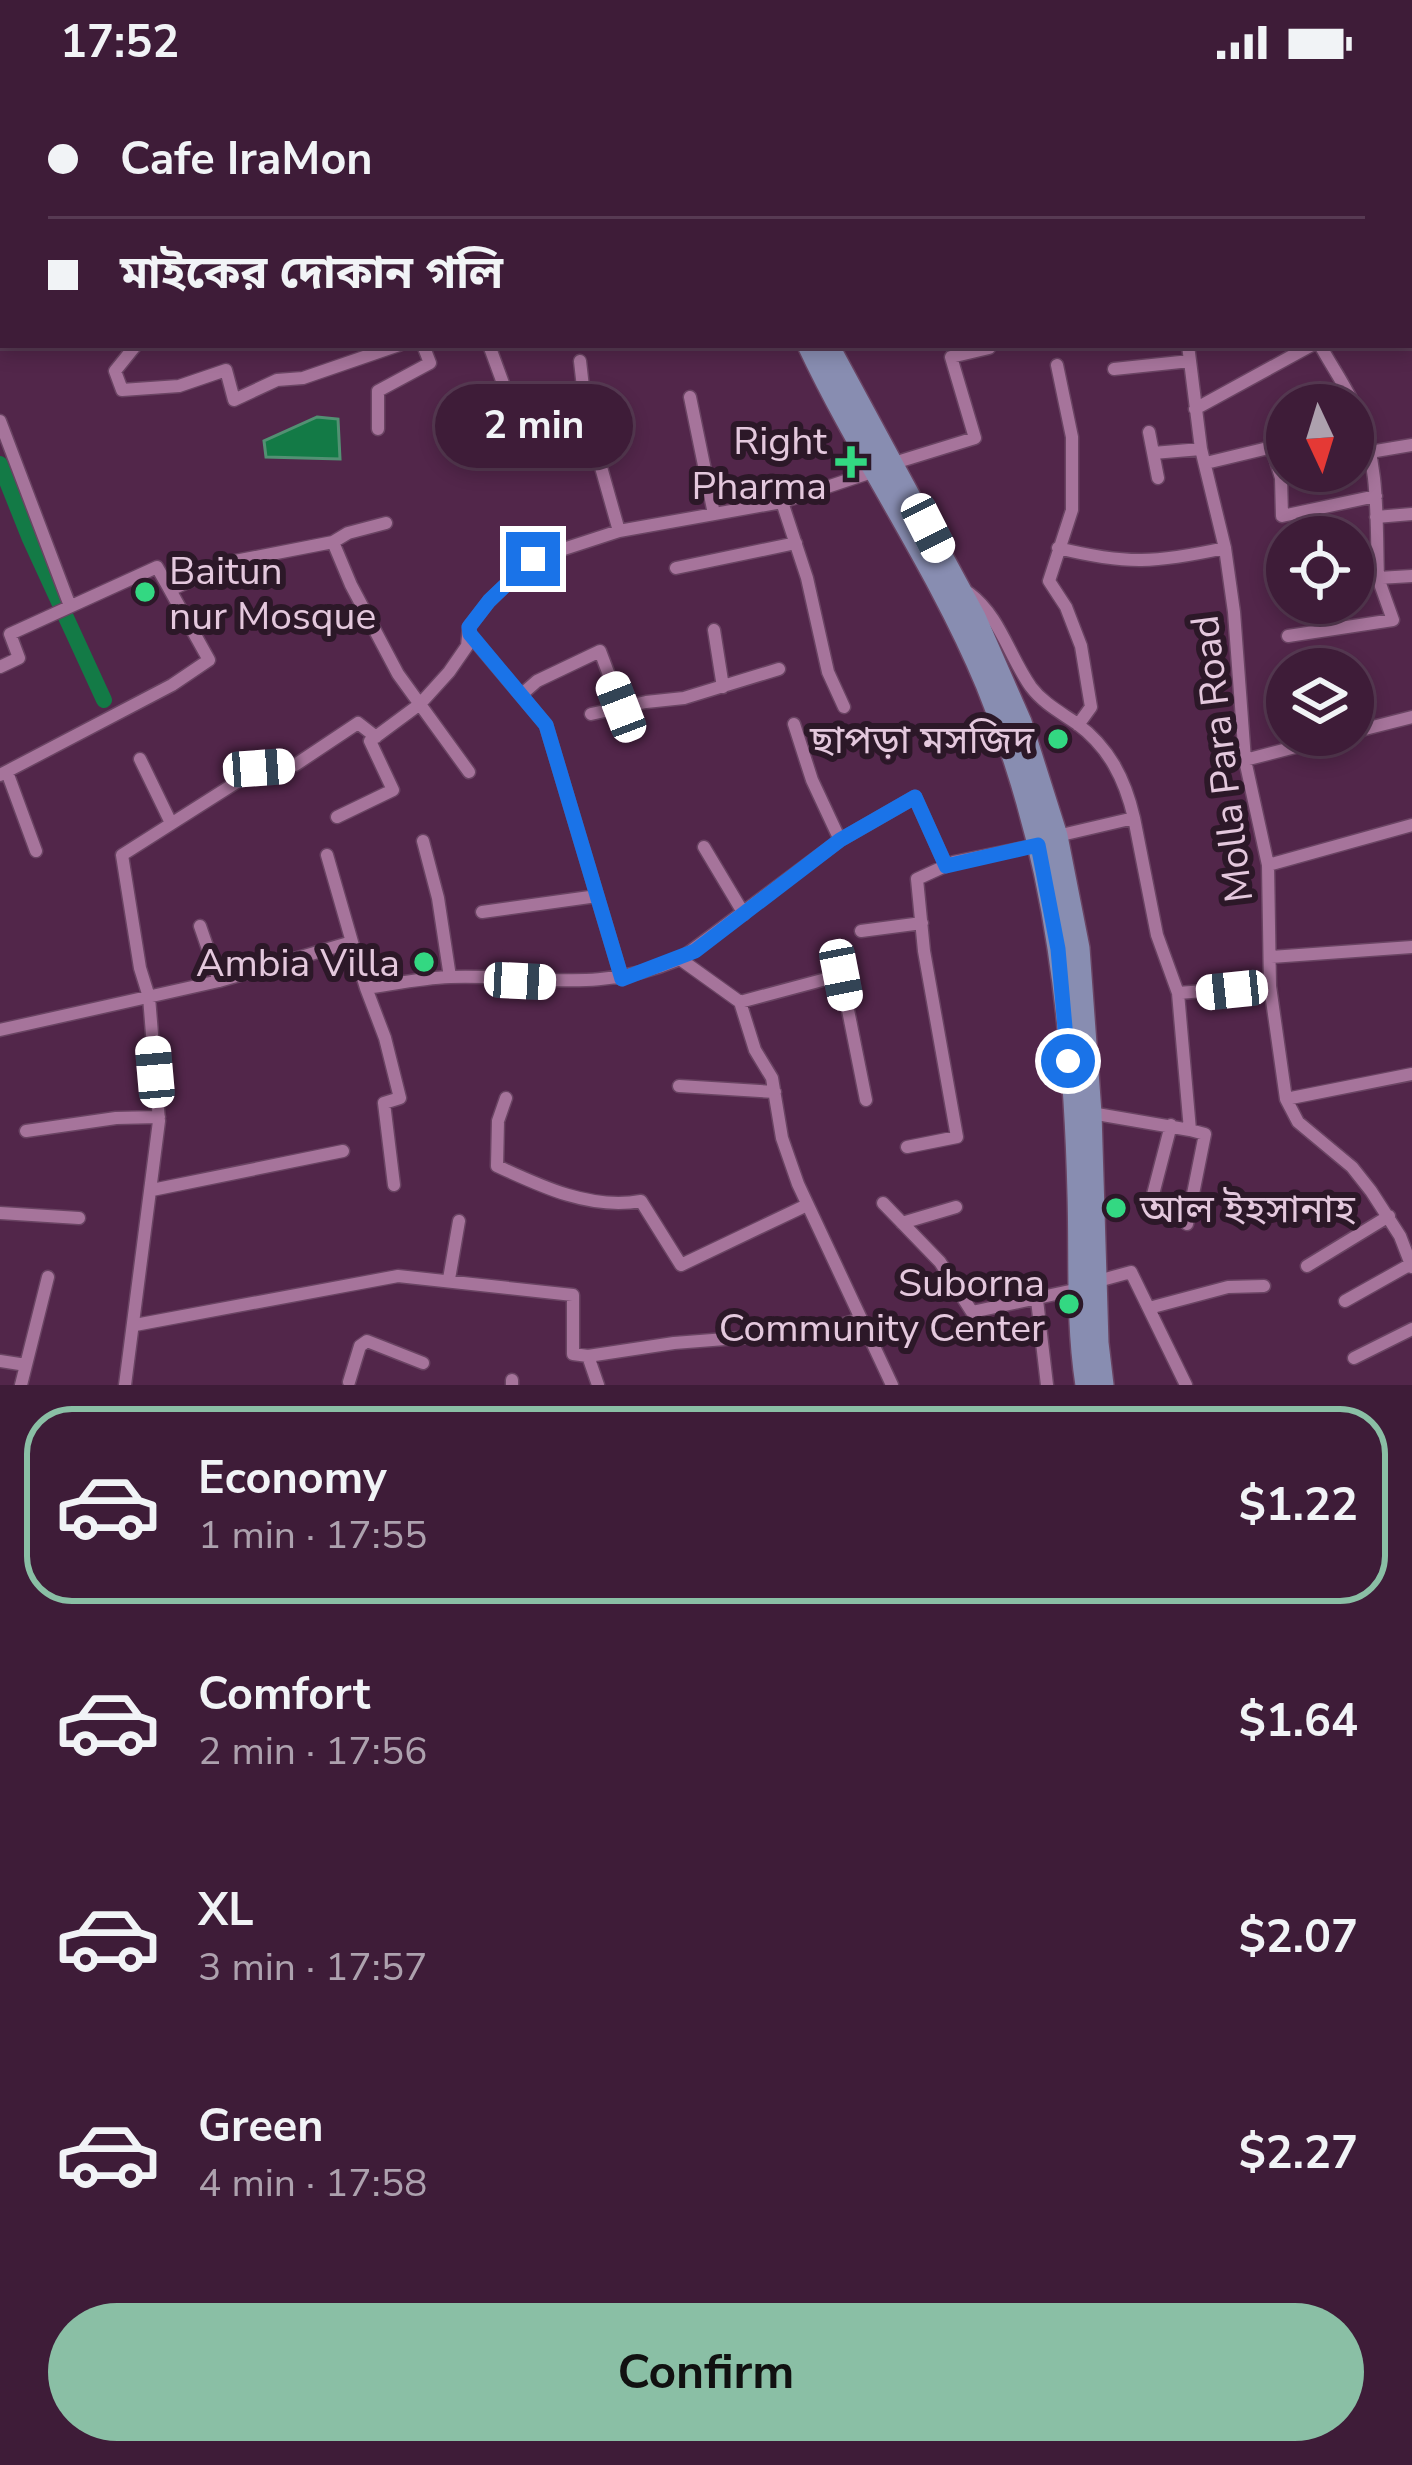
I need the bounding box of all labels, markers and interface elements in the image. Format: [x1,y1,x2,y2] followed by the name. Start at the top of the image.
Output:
[60,12,179,73] text: 17:52
[120,129,373,190] text: Cafe IraMon
[120,243,503,304] text: মাইকের দোকান গলি
[1266,384,1374,492] north arrow
[1266,384,1374,756] map controls
[434,385,632,469] callout: 2 min
[484,399,584,452] text: 2 min
[691,415,827,513] place label: Right Pharma
[838,449,864,475] marker: Right Pharma
[896,488,960,568] car
[1266,516,1374,624] button: locate
[506,532,560,586] route end
[169,545,376,643] place label: Baitun nur Mosque
[132,579,158,605] marker: Baitun nur Mosque
[1179,612,1266,905] street label: Molla Para Road
[1266,648,1374,756] button: layers
[591,667,651,747] car
[809,714,1034,767] place label: ছাপড়া মসজিদ
[1045,726,1071,752] marker: ছাপড়া মসজিদ
[222,748,296,788] car
[816,936,866,1014] car
[196,937,400,990] place label: Ambia Villa
[411,949,437,975] marker: Ambia Villa
[483,961,557,1001] car
[1194,968,1270,1012] car
[1041,1034,1095,1088] route start
[134,1035,176,1109] car
[1139,1183,1356,1236] place label: আল ইহসানাহ
[1103,1195,1129,1221] marker: আল ইহসানাহ
[719,1257,1045,1355] place label: Suborna Community Center
[1056,1291,1082,1317] marker: Suborna Community Center
[198,1448,387,1509] text: Economy
[54,1451,162,1559] icon: car
[1239,1475,1358,1536] text: $1.22
[198,1509,427,1562] text: 1 min · 17:55
[198,1664,370,1725] text: Comfort
[54,1667,162,1775] icon: car
[1239,1691,1358,1752] text: $1.64
[198,1725,427,1778] text: 2 min · 17:56
[198,1880,254,1941] text: XL
[54,1883,162,1991] icon: car
[1239,1907,1358,1968] text: $2.07
[198,1941,427,1994] text: 3 min · 17:57
[198,2096,324,2157] text: Green
[54,2099,162,2207] icon: car
[1239,2123,1358,2184] text: $2.27
[198,2157,427,2210] text: 4 min · 17:58
[48,2303,1364,2441] button: Confirm

